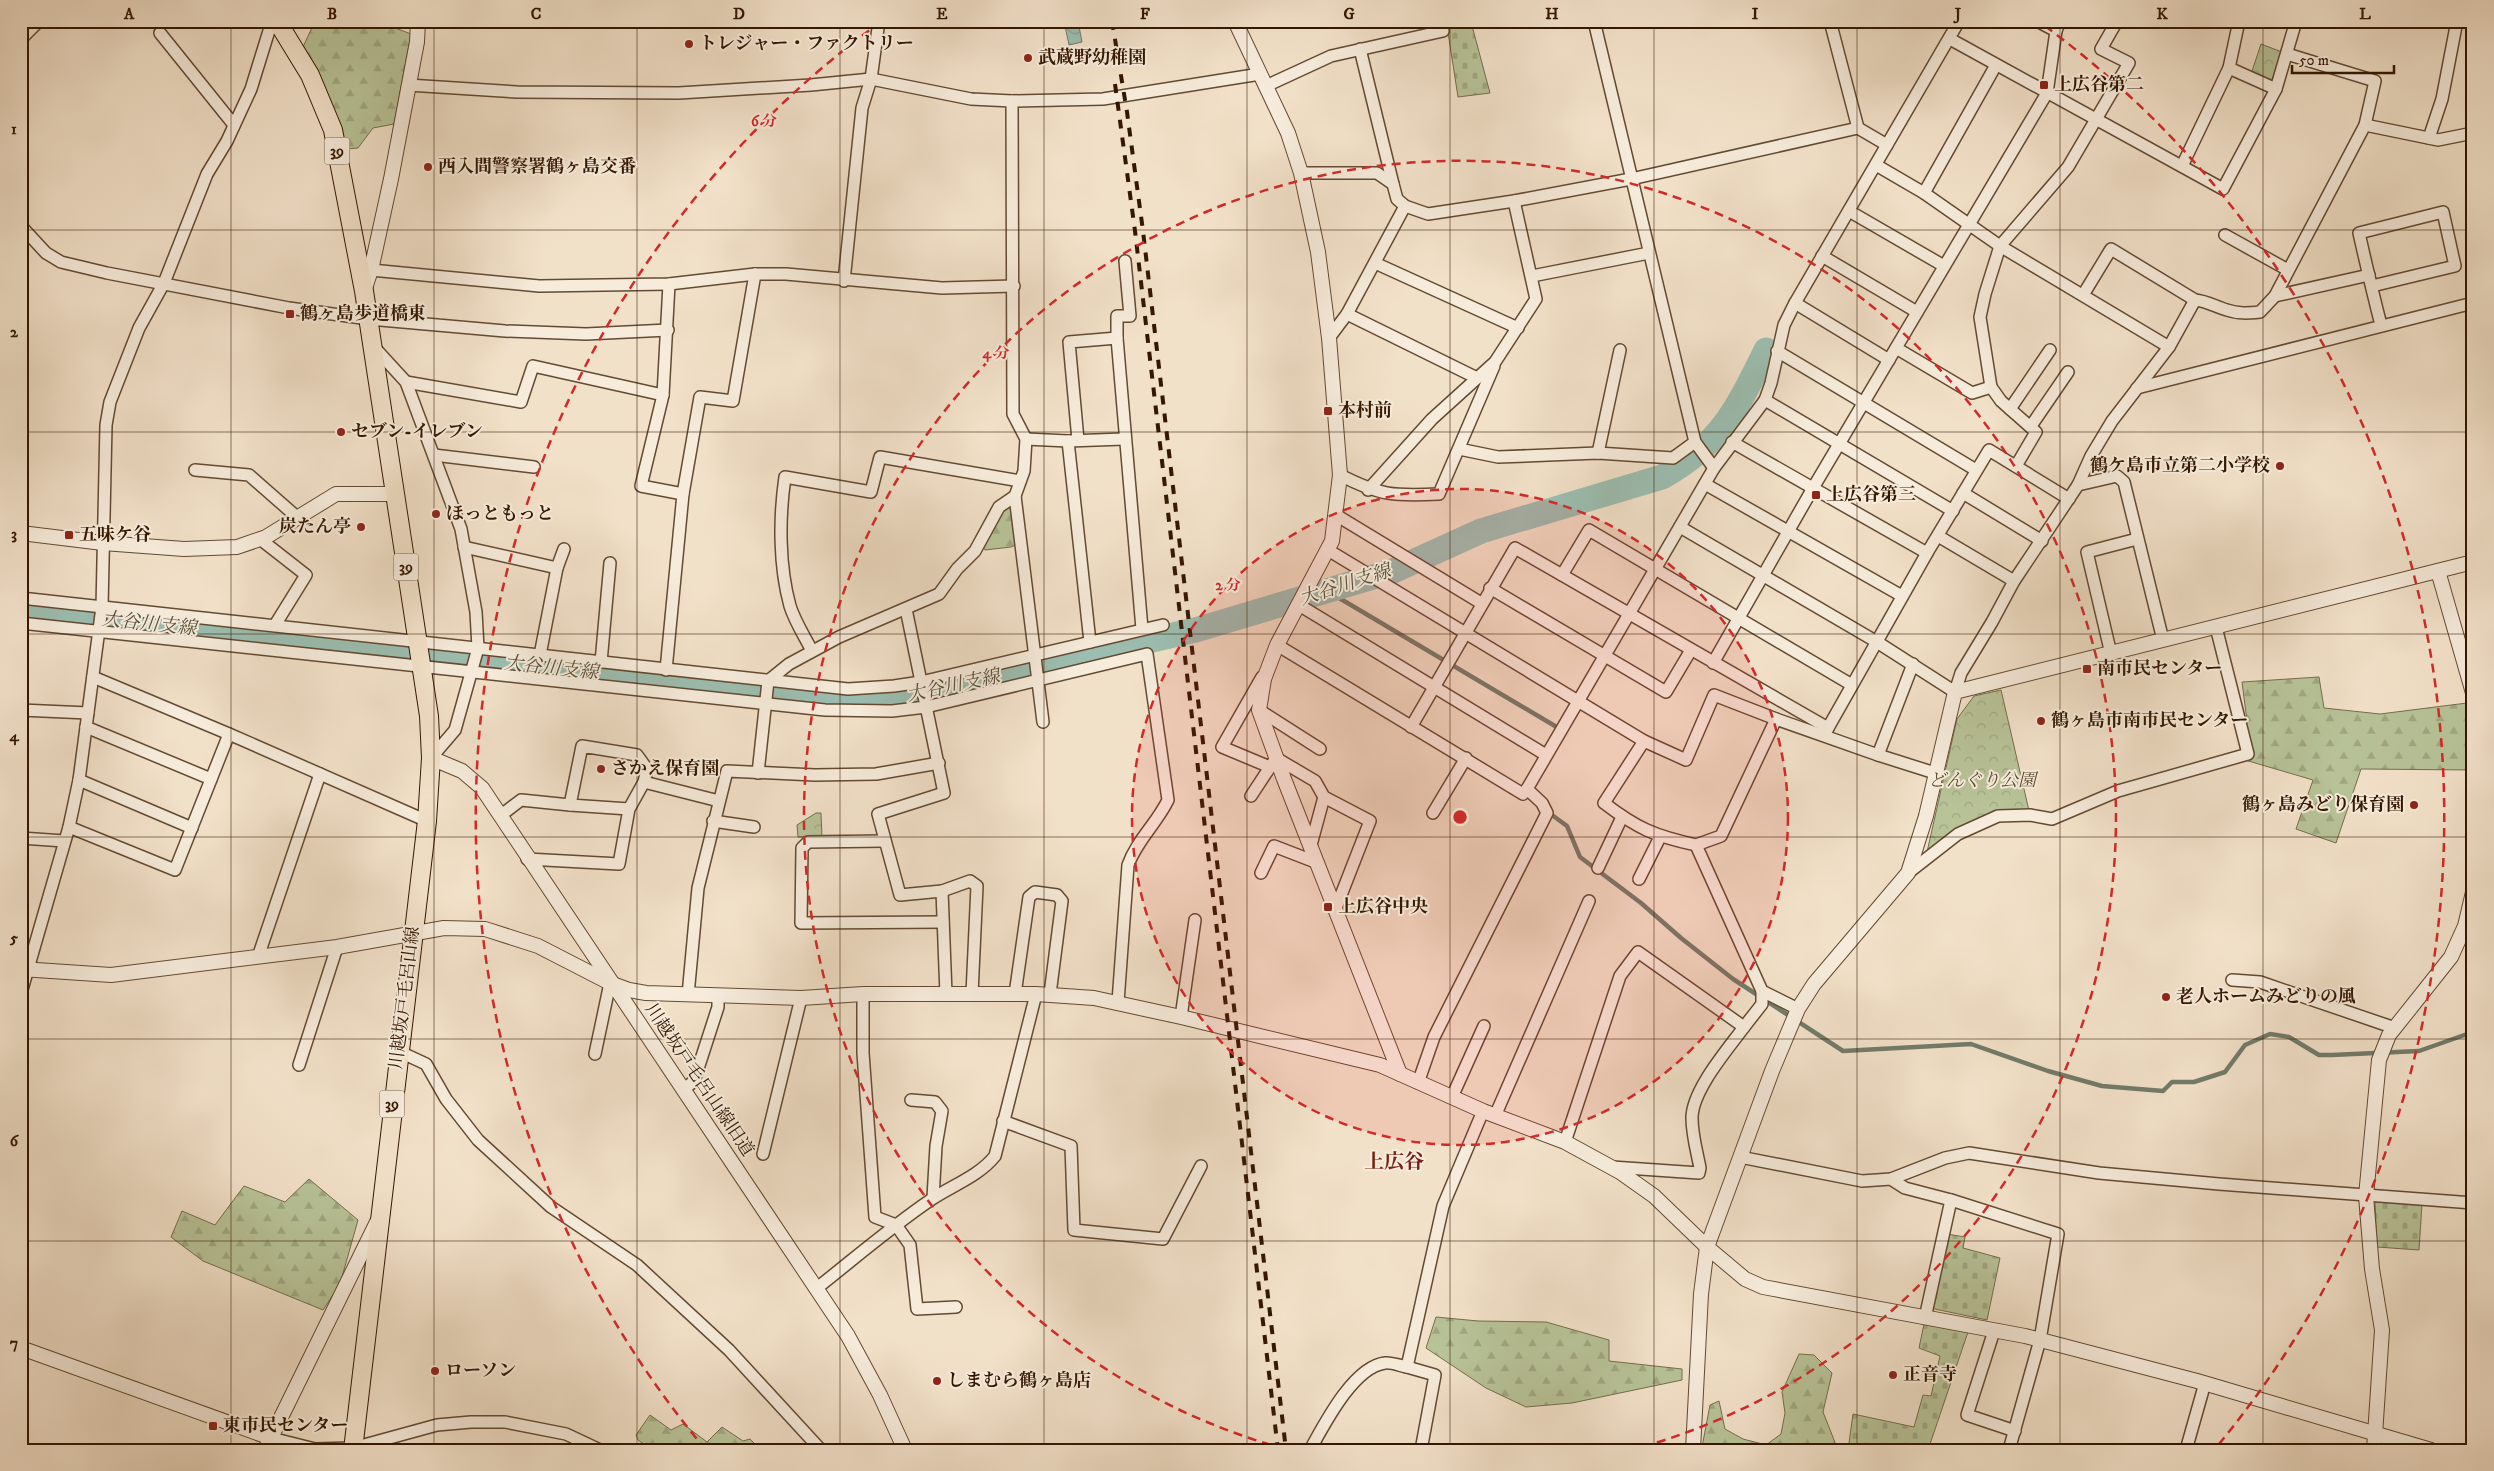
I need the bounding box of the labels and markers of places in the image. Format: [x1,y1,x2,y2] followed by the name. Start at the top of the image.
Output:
[699,33,914,55] place label: トレジャー・ファクトリー
[683,38,695,50] marker: トレジャー・ファクトリー
[1038,47,1146,69] place label: 武蔵野幼稚園
[1022,52,1034,64] marker: 武蔵野幼稚園
[2054,74,2144,96] place label: 上広谷第二
[2038,79,2050,91] marker: 上広谷第二
[438,156,636,178] place label: 西入間警察署鶴ヶ島交番
[422,161,434,173] marker: 西入間警察署鶴ヶ島交番
[300,303,426,325] place label: 鶴ヶ島歩道橋東
[284,308,296,320] marker: 鶴ヶ島歩道橋東
[1338,400,1392,422] place label: 本村前
[1322,405,1334,417] marker: 本村前
[351,421,483,443] place label: セブン-イレブン
[335,426,347,438] marker: セブン-イレブン
[2090,455,2270,477] place label: 鶴ケ島市立第二小学校
[2274,460,2286,472] marker: 鶴ケ島市立第二小学校
[1826,484,1916,506] place label: 上広谷第三
[1810,489,1822,501] marker: 上広谷第三
[446,503,554,525] place label: ほっともっと
[430,508,442,520] marker: ほっともっと
[279,516,351,538] place label: 炭たん亭
[355,521,367,533] marker: 炭たん亭
[79,524,151,546] place label: 五味ケ谷
[63,529,75,541] marker: 五味ケ谷
[2097,658,2222,680] place label: 南市民センター
[2081,663,2093,675] marker: 南市民センター
[2051,710,2248,732] place label: 鶴ヶ島市南市民センター
[2035,715,2047,727] marker: 鶴ヶ島市南市民センター
[611,758,719,780] place label: さかえ保育園
[595,763,607,775] marker: さかえ保育園
[2242,794,2404,816] place label: 鶴ヶ島みどり保育園
[2408,799,2420,811] marker: 鶴ヶ島みどり保育園
[1451,808,1469,826] centre of rings
[1338,896,1428,918] place label: 上広谷中央
[1322,901,1334,913] marker: 上広谷中央
[2176,986,2356,1008] place label: 老人ホームみどりの風
[2160,991,2172,1003] marker: 老人ホームみどりの風
[445,1360,516,1382] place label: ローソン
[1903,1364,1957,1386] place label: 正音寺
[429,1365,441,1377] marker: ローソン
[1887,1369,1899,1381] marker: 正音寺
[947,1370,1091,1392] place label: しまむら鶴ヶ島店
[931,1375,943,1387] marker: しまむら鶴ヶ島店
[223,1415,348,1437] place label: 東市民センター
[207,1420,219,1432] marker: 東市民センター

